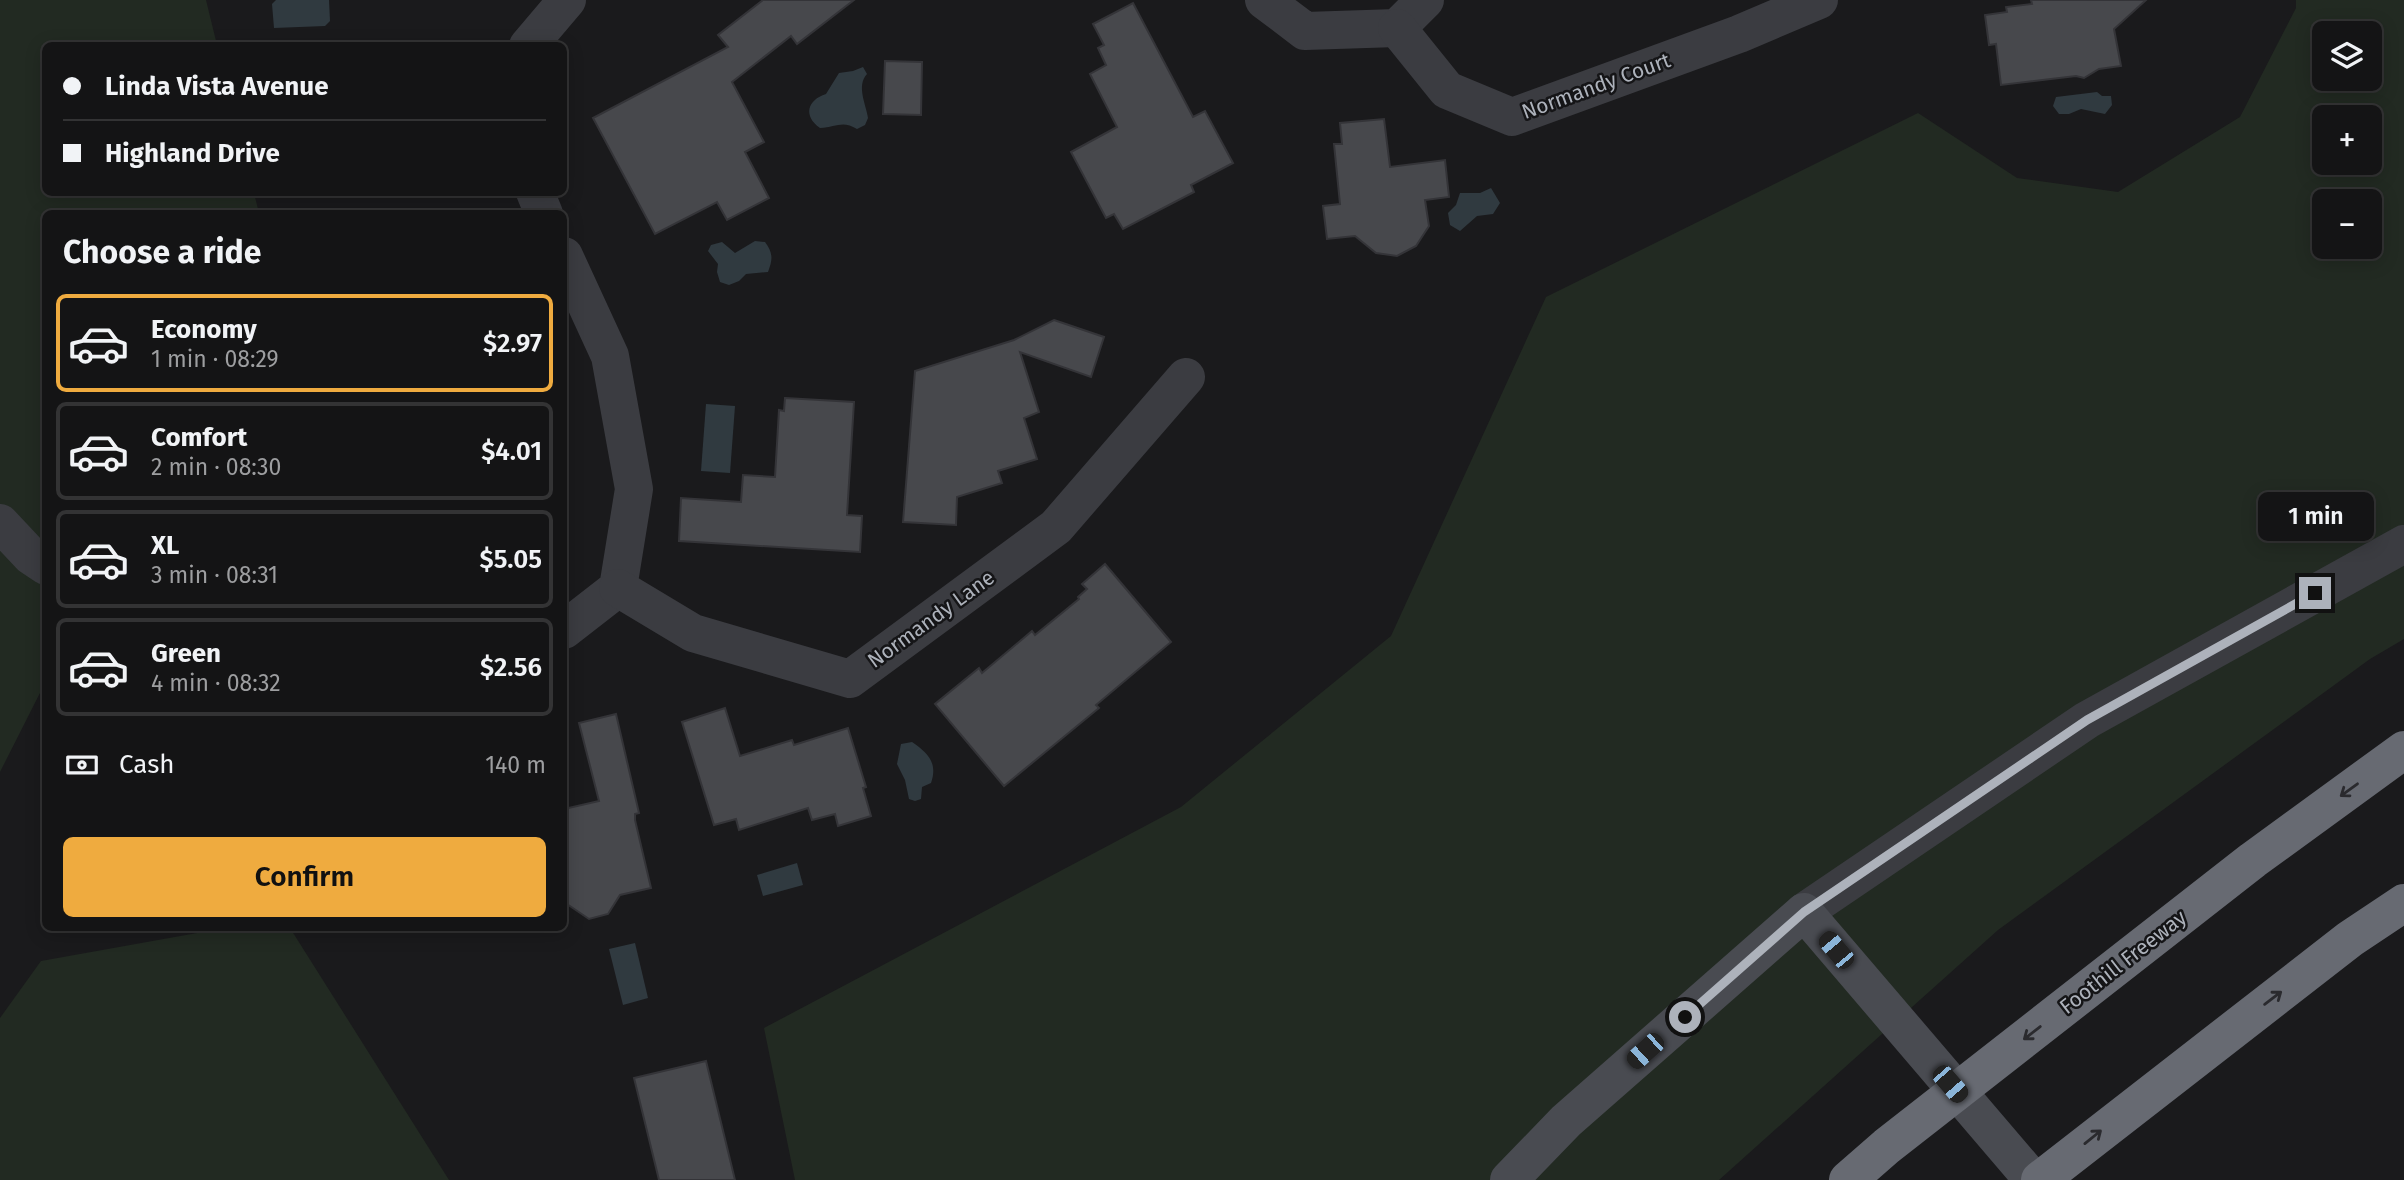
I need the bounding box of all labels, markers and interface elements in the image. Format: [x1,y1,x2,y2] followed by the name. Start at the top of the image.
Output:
[2312,21,2382,259] map controls
[2312,21,2382,91] button: layers
[1518,47,1674,125] street label: Normandy Court
[105,71,329,102] text: Linda Vista Avenue
[2312,105,2382,175] button: +
[105,138,280,169] text: Highland Drive
[2312,189,2382,259] button: −
[63,233,261,271] text: Choose a ride
[67,312,130,375] icon: car
[151,314,257,345] text: Economy
[483,328,542,359] text: $2.97
[151,345,279,373] text: 1 min · 08:29
[67,420,130,483] icon: car
[151,422,247,453] text: Comfort
[481,436,542,467] text: $4.01
[151,453,281,481] text: 2 min · 08:30
[2257,491,2373,540] callout: 1 min
[2288,502,2344,530] text: 1 min
[67,528,130,591] icon: car
[151,530,179,561] text: XL
[479,544,542,575] text: $5.05
[151,561,278,589] text: 3 min · 08:31
[863,564,999,674] street label: Normandy Lane
[2299,577,2331,609] route end
[67,636,130,699] icon: car
[151,638,221,669] text: Green
[480,652,542,683] text: $2.56
[151,669,281,697] text: 4 min · 08:32
[63,746,101,784] icon: cash
[119,749,175,780] text: Cash
[485,751,546,779] text: 140 m
[2340,783,2359,797] one-way arrow
[63,837,546,917] button: Confirm
[2054,904,2192,1020] street label: Foothill Freeway
[1815,927,1858,973] car
[2264,991,2282,1006] one-way arrow
[1669,1001,1701,1033] route start
[2023,1025,2042,1040] one-way arrow
[1623,1029,1668,1073] car
[1929,1061,1972,1107] car
[2084,1130,2102,1145] one-way arrow

